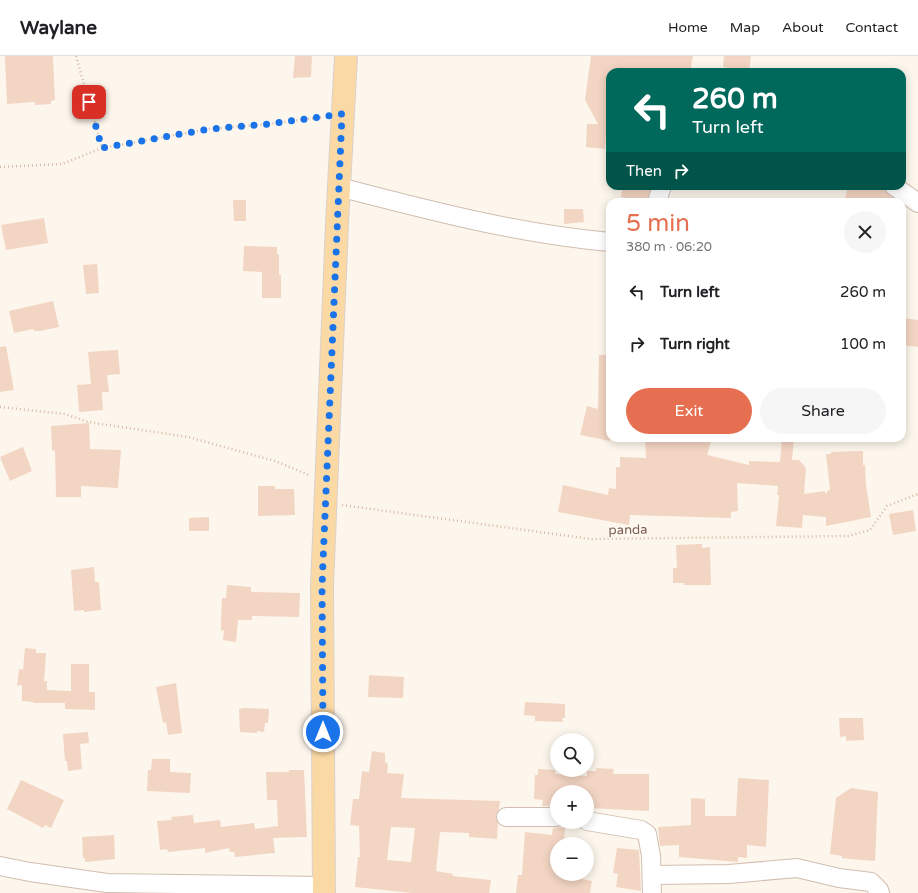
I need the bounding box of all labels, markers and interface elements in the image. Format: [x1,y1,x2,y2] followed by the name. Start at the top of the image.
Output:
[20,17,97,39] text: Waylane
[668,19,708,36] text: Home
[730,19,760,36] text: Map
[782,19,824,36] text: About
[846,19,898,36] text: Contact
[692,82,778,116] text: 260 m
[626,84,678,136] icon: left
[72,85,106,119] pin
[78,91,100,113] icon: arrive
[692,116,764,138] text: Turn left
[670,160,692,182] icon: right
[626,162,662,180] text: Then
[626,209,690,238] text: 5 min
[844,211,886,253] button: close
[626,239,712,255] text: 380 m · 06:20
[626,281,648,303] icon: left
[660,283,720,301] text: Turn left
[840,283,886,301] text: 260 m
[626,333,648,355] icon: right
[660,335,730,353] text: Turn right
[840,335,886,353] text: 100 m
[626,388,752,434] button: Exit
[760,388,886,434] button: Share
[608,522,648,538] street label: panda
[302,711,344,753] position arrow
[550,733,594,881] map controls
[550,733,594,777] button: search
[550,785,594,829] button: +
[550,837,594,881] button: −

